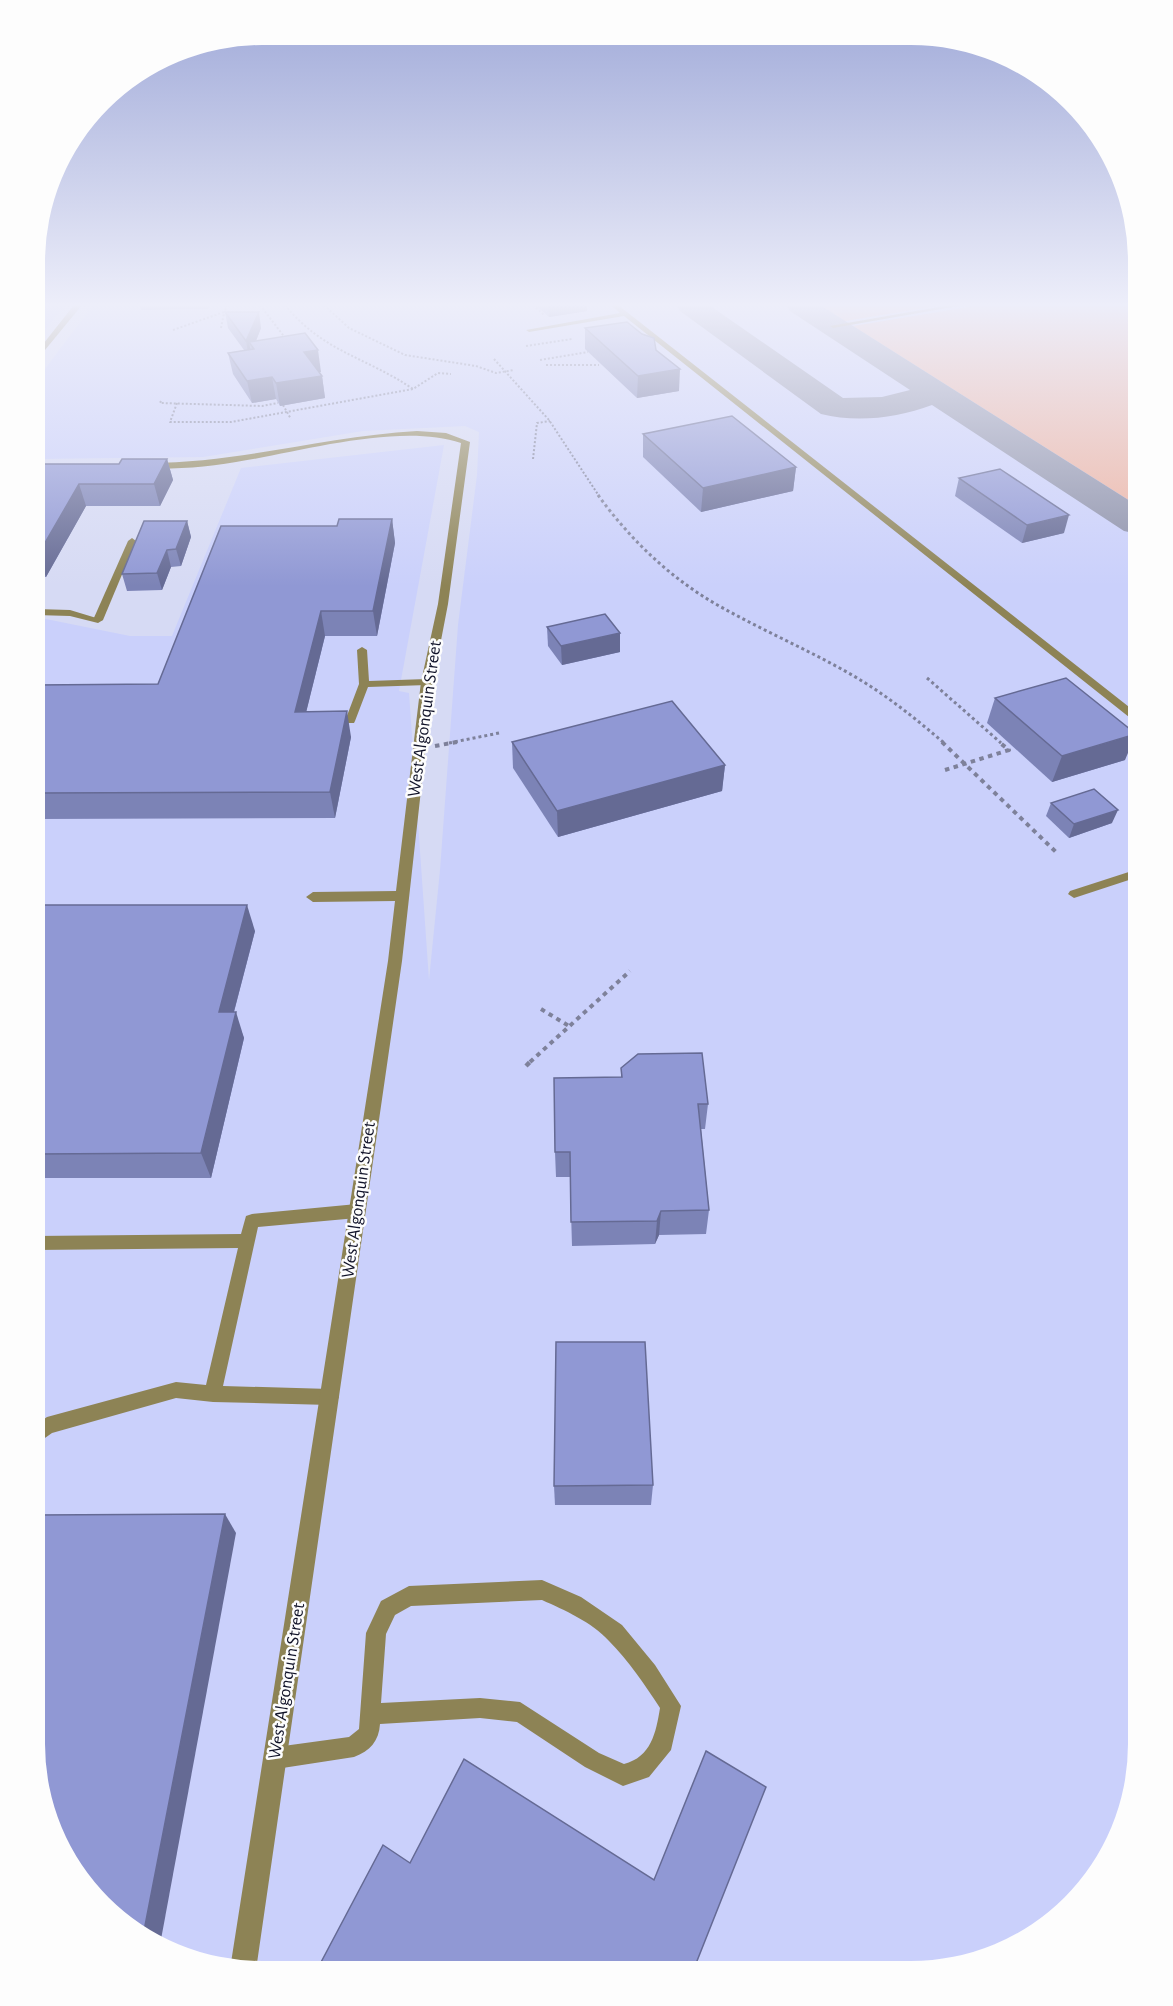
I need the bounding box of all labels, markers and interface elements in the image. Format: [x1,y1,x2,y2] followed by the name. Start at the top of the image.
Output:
[405,639,445,798] street label: West Algonquin Street
[339,1120,379,1279] street label: West Algonquin Street
[266,1601,308,1760] street label: West Algonquin Street

